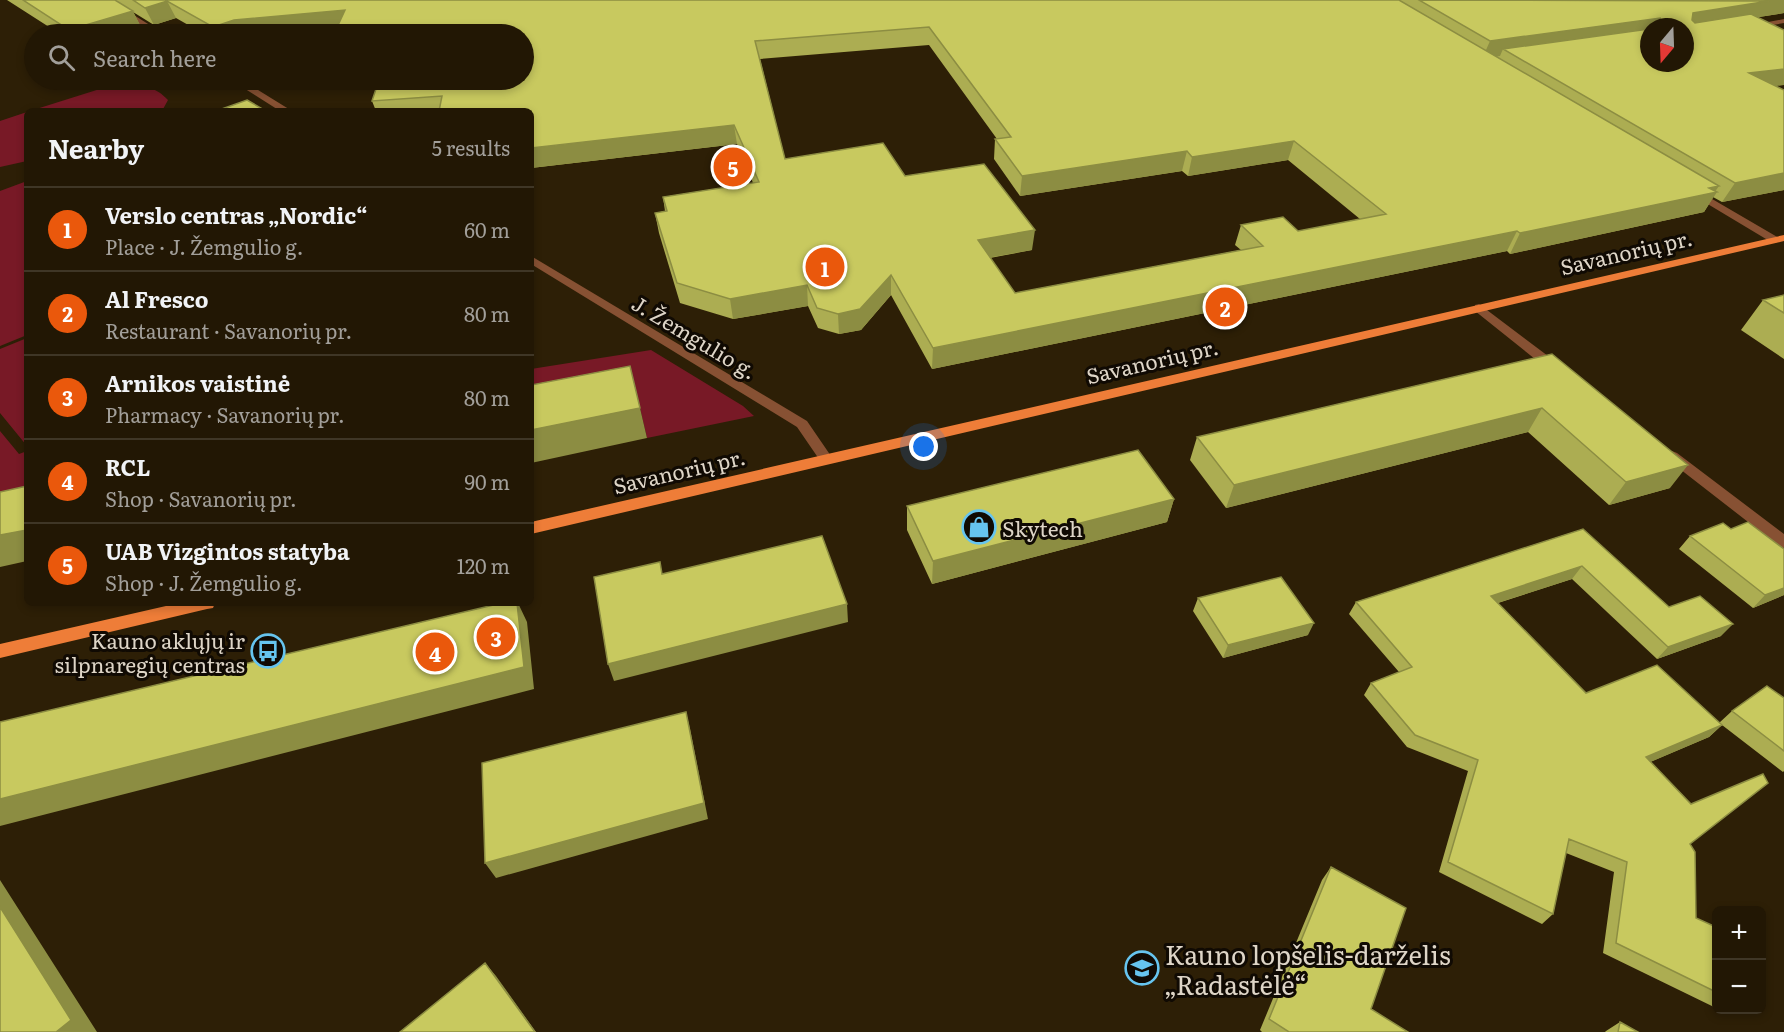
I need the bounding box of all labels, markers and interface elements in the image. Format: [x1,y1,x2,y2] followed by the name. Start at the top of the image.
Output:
[1640,18,1694,72] north arrow
[24,24,534,90] search box
[45,41,78,74] icon: search
[93,41,216,74] text: Search here
[48,128,144,167] text: Nearby
[432,132,510,162] text: 5 results
[714,144,752,190] pin: 5
[105,198,368,231] text: Verslo centras „Nordic“
[63,214,72,244] text: 1
[464,214,510,244] text: 60 m
[1557,221,1695,281] street label: Savanorių pr.
[105,231,303,261] text: Place · J. Žemgulio g.
[806,244,844,290] pin: 1
[105,282,208,315] text: Al Fresco
[1206,284,1244,330] pin: 2
[627,286,763,386] street label: J. Žemgulio g.
[62,298,73,328] text: 2
[464,298,510,328] text: 80 m
[105,315,352,345] text: Restaurant · Savanorių pr.
[1083,330,1221,390] street label: Savanorių pr.
[105,366,290,399] text: Arnikos vaistinė
[62,382,73,412] text: 3
[464,382,510,412] text: 80 m
[105,399,345,429] text: Pharmacy · Savanorių pr.
[909,432,938,461] your location
[610,440,748,500] street label: Savanorių pr.
[105,450,150,483] text: RCL
[61,466,74,496] text: 4
[465,466,510,496] text: 90 m
[105,483,297,513] text: Shop · Savanorių pr.
[961,509,997,545] shop icon: Skytech
[1002,512,1083,543] place label: Skytech
[105,534,350,567] text: UAB Vizgintos statyba
[62,550,73,580] text: 5
[457,550,510,580] text: 120 m
[105,567,303,597] text: Shop · J. Žemgulio g.
[476,614,516,660] pin: 3
[54,624,245,679] place label: Kauno aklųjų ir silpnaregių centras
[416,630,454,674] pin: 4
[250,633,286,669] bus stop icon: Kauno aklųjų ir silpnaregių centras
[1712,906,1766,1014] map controls
[1712,906,1766,960] button: +
[1165,934,1451,1003] place label: Kauno lopšelis-darželis „Radastėlė“
[1124,950,1160,986] school or university icon: Kauno lopšelis-darželis „Radastėlė“
[1712,960,1766,1014] button: −

